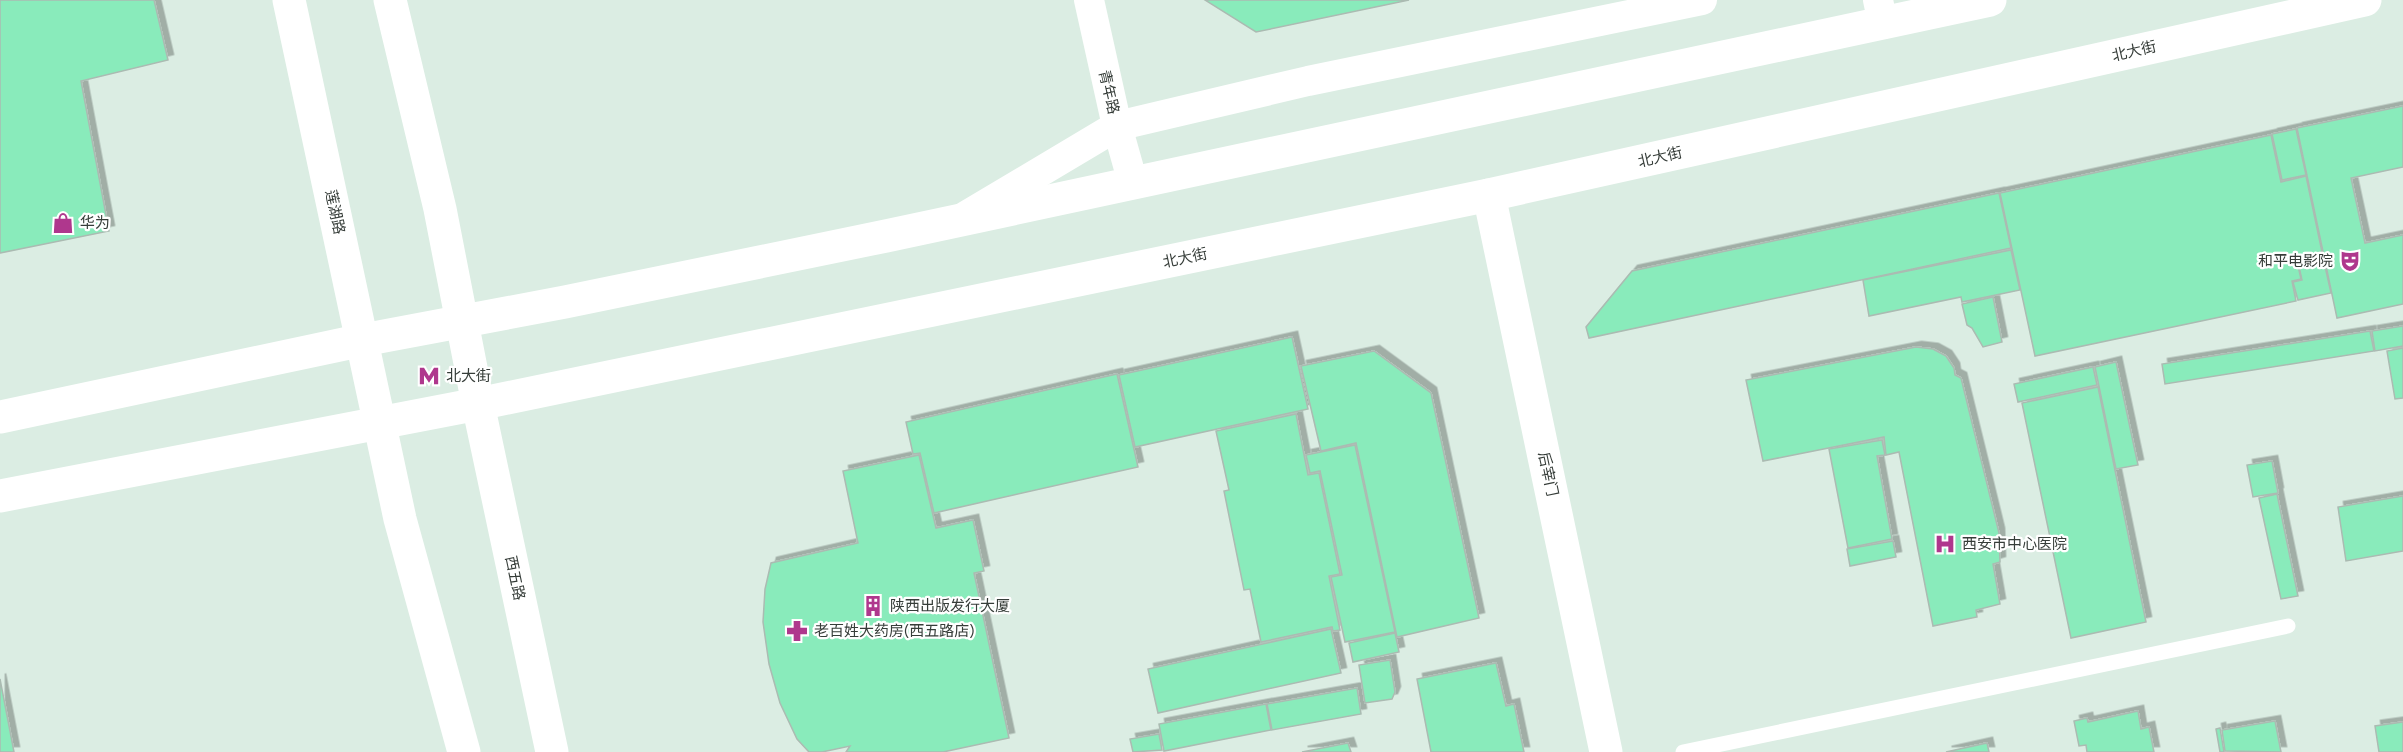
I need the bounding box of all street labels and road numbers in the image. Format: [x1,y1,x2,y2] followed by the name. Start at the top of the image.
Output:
[2110,37,2158,65] street label: 北大街
[1095,68,1123,116] street label: 青年路
[1636,143,1684,171] street label: 北大街
[322,188,348,236] street label: 莲湖路
[1161,245,1209,271] street label: 北大街
[1535,450,1561,498] street label: 后宰门
[502,554,528,602] street label: 西五路

